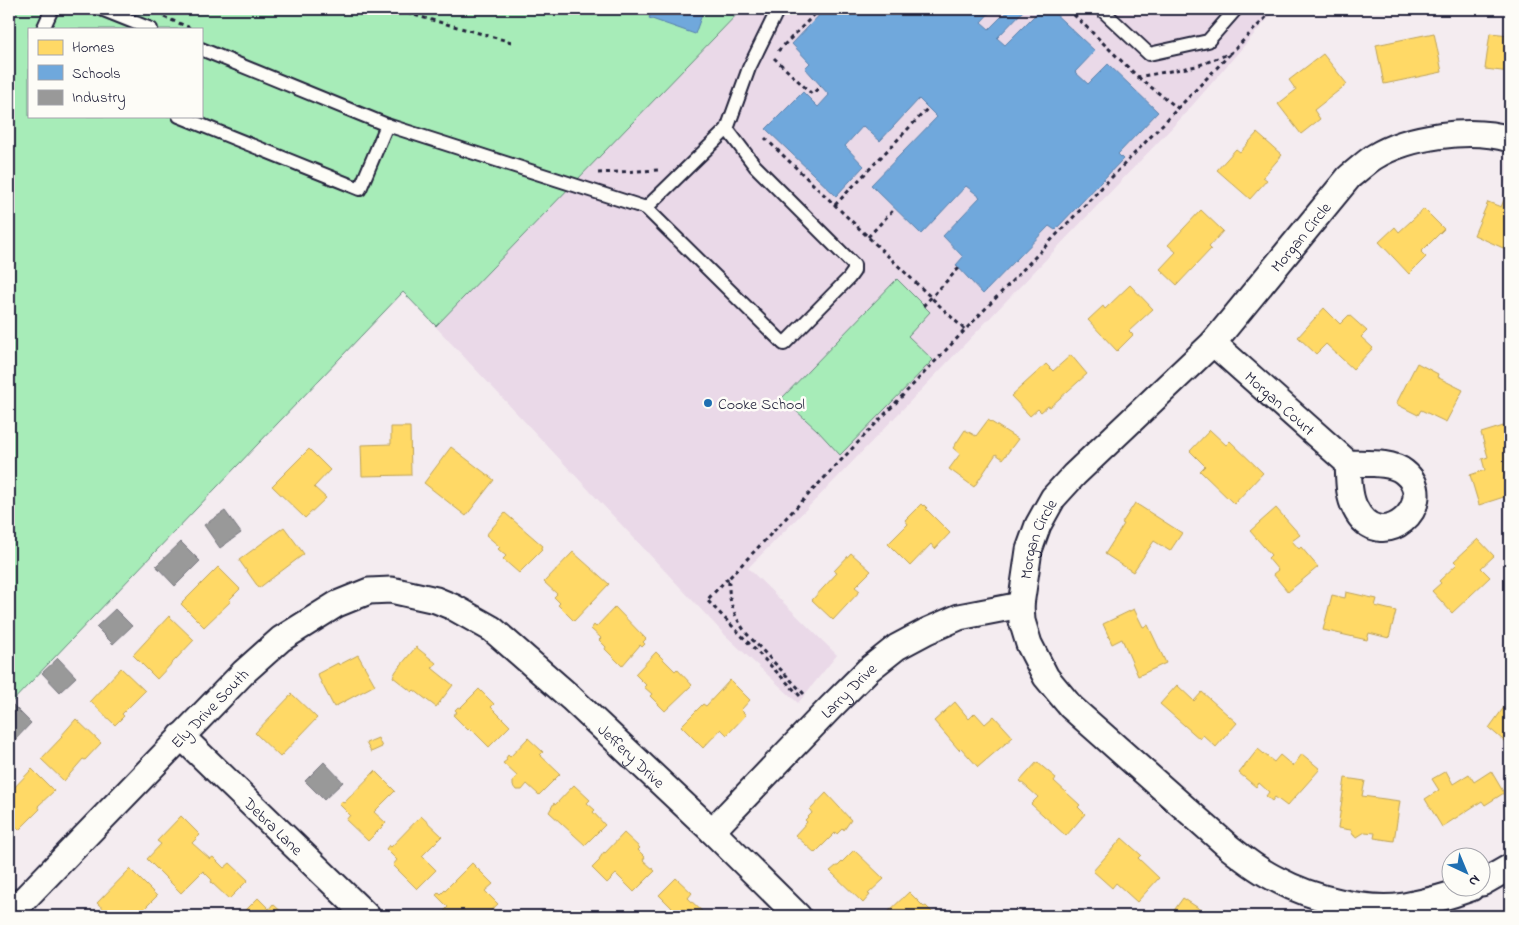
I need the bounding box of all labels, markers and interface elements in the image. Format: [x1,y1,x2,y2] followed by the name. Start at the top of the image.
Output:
[28,28,202,118] legend
[72,37,115,59] text: Homes
[72,63,121,85] text: Schools
[72,87,126,110] text: Industry
[1266,197,1338,278] street label: Morgan Circle
[1238,366,1320,443] street label: Morgan Court
[718,393,805,417] place label: Cooke School
[702,397,714,409] marker: Cooke School
[1015,494,1065,581] street label: Morgan Circle
[816,657,883,725] street label: Larry Drive
[166,664,255,755] street label: Ely Drive South
[591,719,670,795] street label: Jeffery Drive
[236,792,308,862] street label: Debra Lane
[1442,848,1492,898] north arrow
[1463,869,1485,891] text: N

